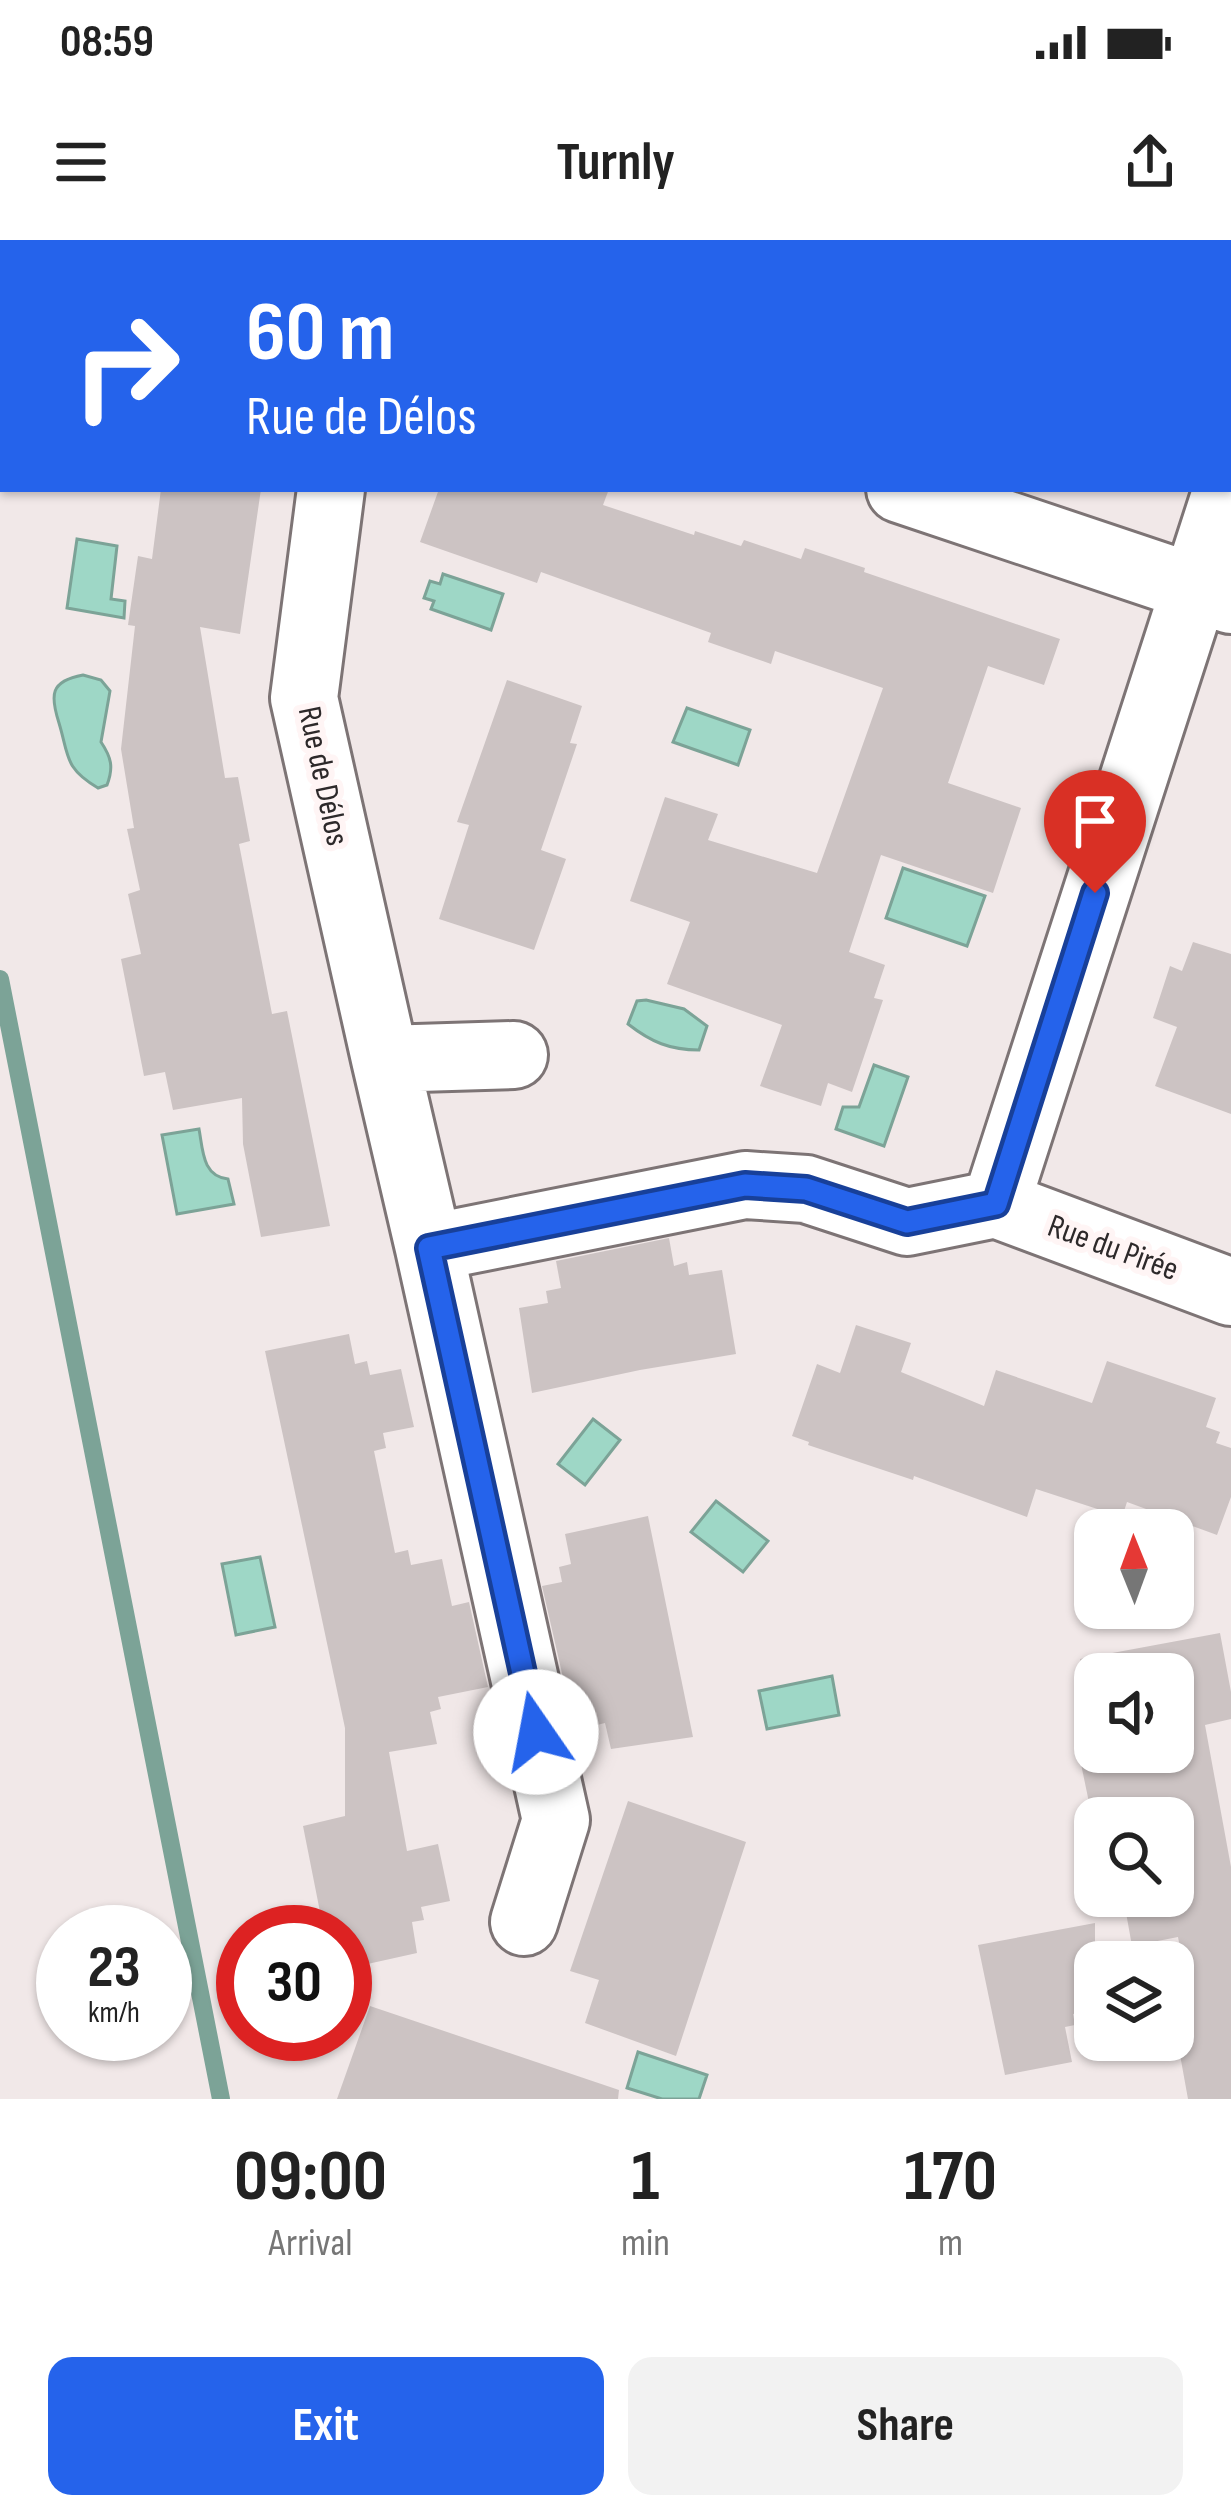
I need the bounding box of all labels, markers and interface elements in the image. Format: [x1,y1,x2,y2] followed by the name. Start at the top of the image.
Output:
[60,15,154,70] text: 08:59
[48,129,114,195] icon: menu
[1117,129,1183,195] icon: share
[556,130,675,195] text: Turnly
[246,283,394,384] text: 60 m
[48,288,204,444] icon: right
[246,385,477,450] text: Rue de Délos
[289,703,357,849] street label: Rue de Délos
[1044,770,1146,893] pin
[1062,788,1128,854] icon: arrive
[1042,1206,1184,1290] street label: Rue du Pirée
[1074,1509,1194,1629] north arrow
[1074,1509,1194,2061] map controls
[1074,1653,1194,1773] button: sound
[473,1669,599,1795] position arrow
[1074,1797,1194,1917] button: search
[216,1905,372,2061] speed limit sign: 30
[87,1932,141,2004] text: 23
[1074,1941,1194,2061] button: layers
[88,1995,140,2031] text: km/h
[234,2134,387,2221] text: 09:00
[631,2134,660,2221] text: 1
[904,2134,997,2221] text: 170
[269,2220,352,2267] text: Arrival
[621,2220,670,2267] text: min
[938,2220,963,2267] text: m
[48,2357,604,2495] button: Exit
[628,2357,1183,2495] button: Share

